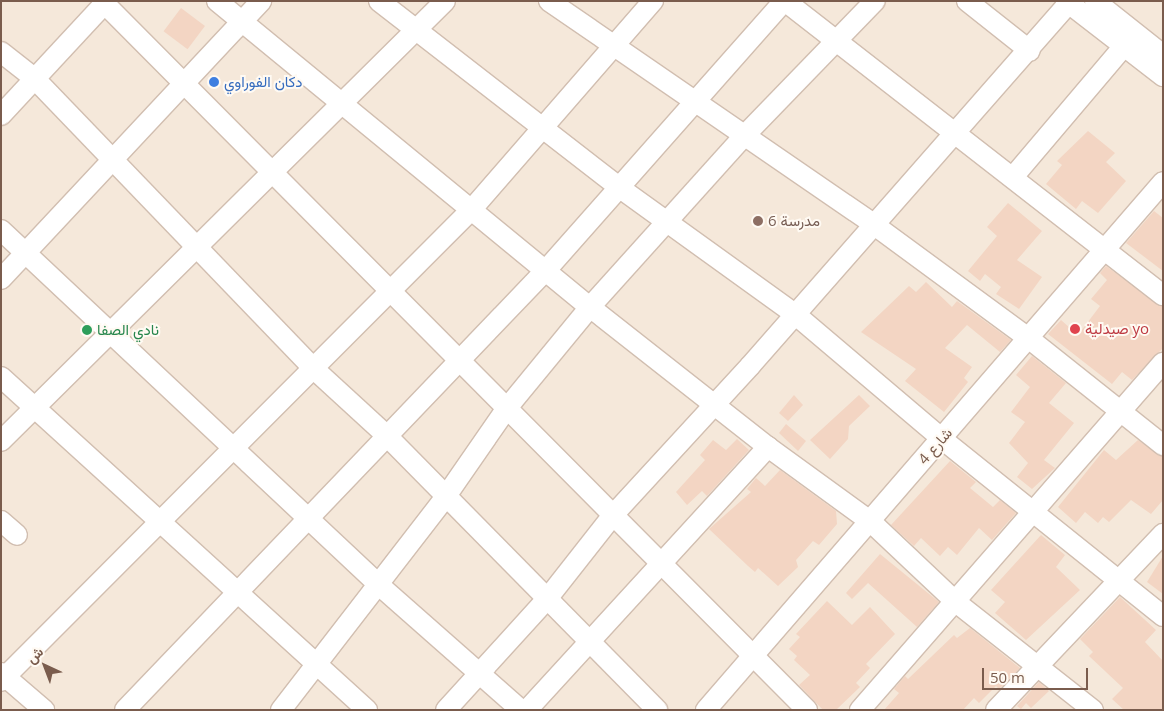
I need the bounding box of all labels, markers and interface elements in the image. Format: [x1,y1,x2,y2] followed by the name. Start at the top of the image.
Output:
[224,73,302,91] place label: دكان الفوراوي
[208,76,220,88] marker: دكان الفوراوي
[768,212,820,230] place label: مدرسة 6
[752,215,764,227] marker: مدرسة 6
[1085,320,1149,338] place label: صيدلية yo
[97,321,159,339] place label: نادي الصفا
[1069,323,1081,335] marker: صيدلية yo
[81,324,93,336] marker: نادي الصفا
[914,424,956,468] street label: شارع 4
[20,641,70,691] north arrow
[22,642,47,667] text: ش
[984,658,1090,690] scale bar
[990,667,1025,687] text: 50 m

